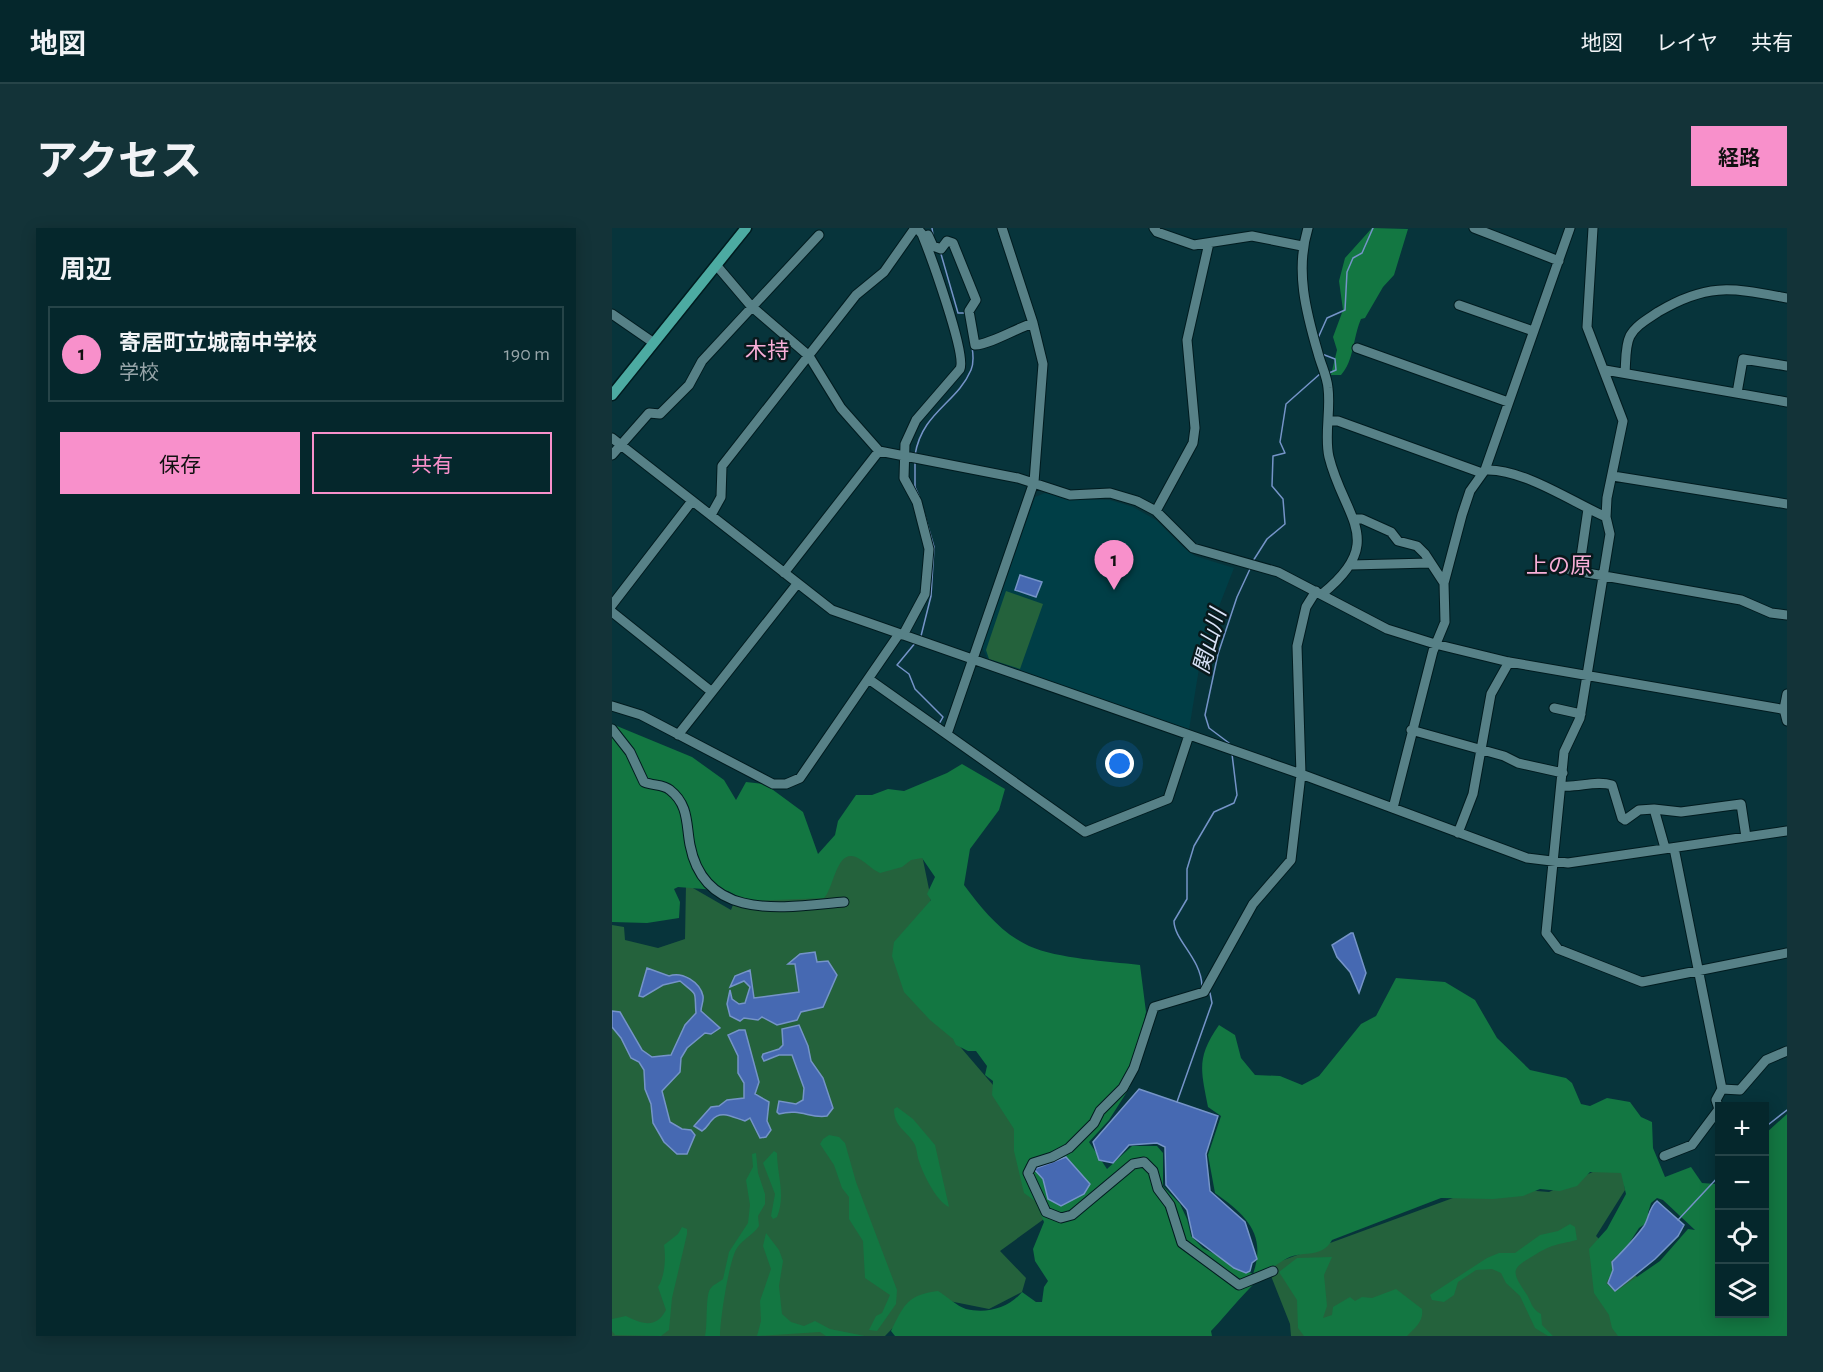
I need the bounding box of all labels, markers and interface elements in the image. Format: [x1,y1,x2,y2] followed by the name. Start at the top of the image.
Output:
[30,31,86,59] text: 地図
[1581,33,1623,54] text: 地図
[1656,33,1718,54] text: レイヤ
[1751,33,1793,54] text: 共有
[1691,126,1787,186] button: 経路
[36,141,202,183] text: アクセス
[60,257,112,283] text: 周辺
[119,332,317,354] text: 寄居町立城南中学校
[745,339,789,362] district label: 木持
[78,344,85,364] text: 1
[504,344,550,364] text: 190 m
[119,363,159,383] text: 学校
[60,432,300,494] button: 保存
[312,432,552,494] button: 共有
[1094,540,1134,590] pin: 1
[1526,554,1592,577] district label: 上の原
[1189,604,1230,676] water label: 関山川
[1105,749,1134,778] your location
[1715,1102,1769,1318] map controls
[1715,1102,1769,1156] button: +
[1715,1156,1769,1210] button: −
[1715,1210,1769,1264] button: locate
[1715,1264,1769,1318] button: layers

